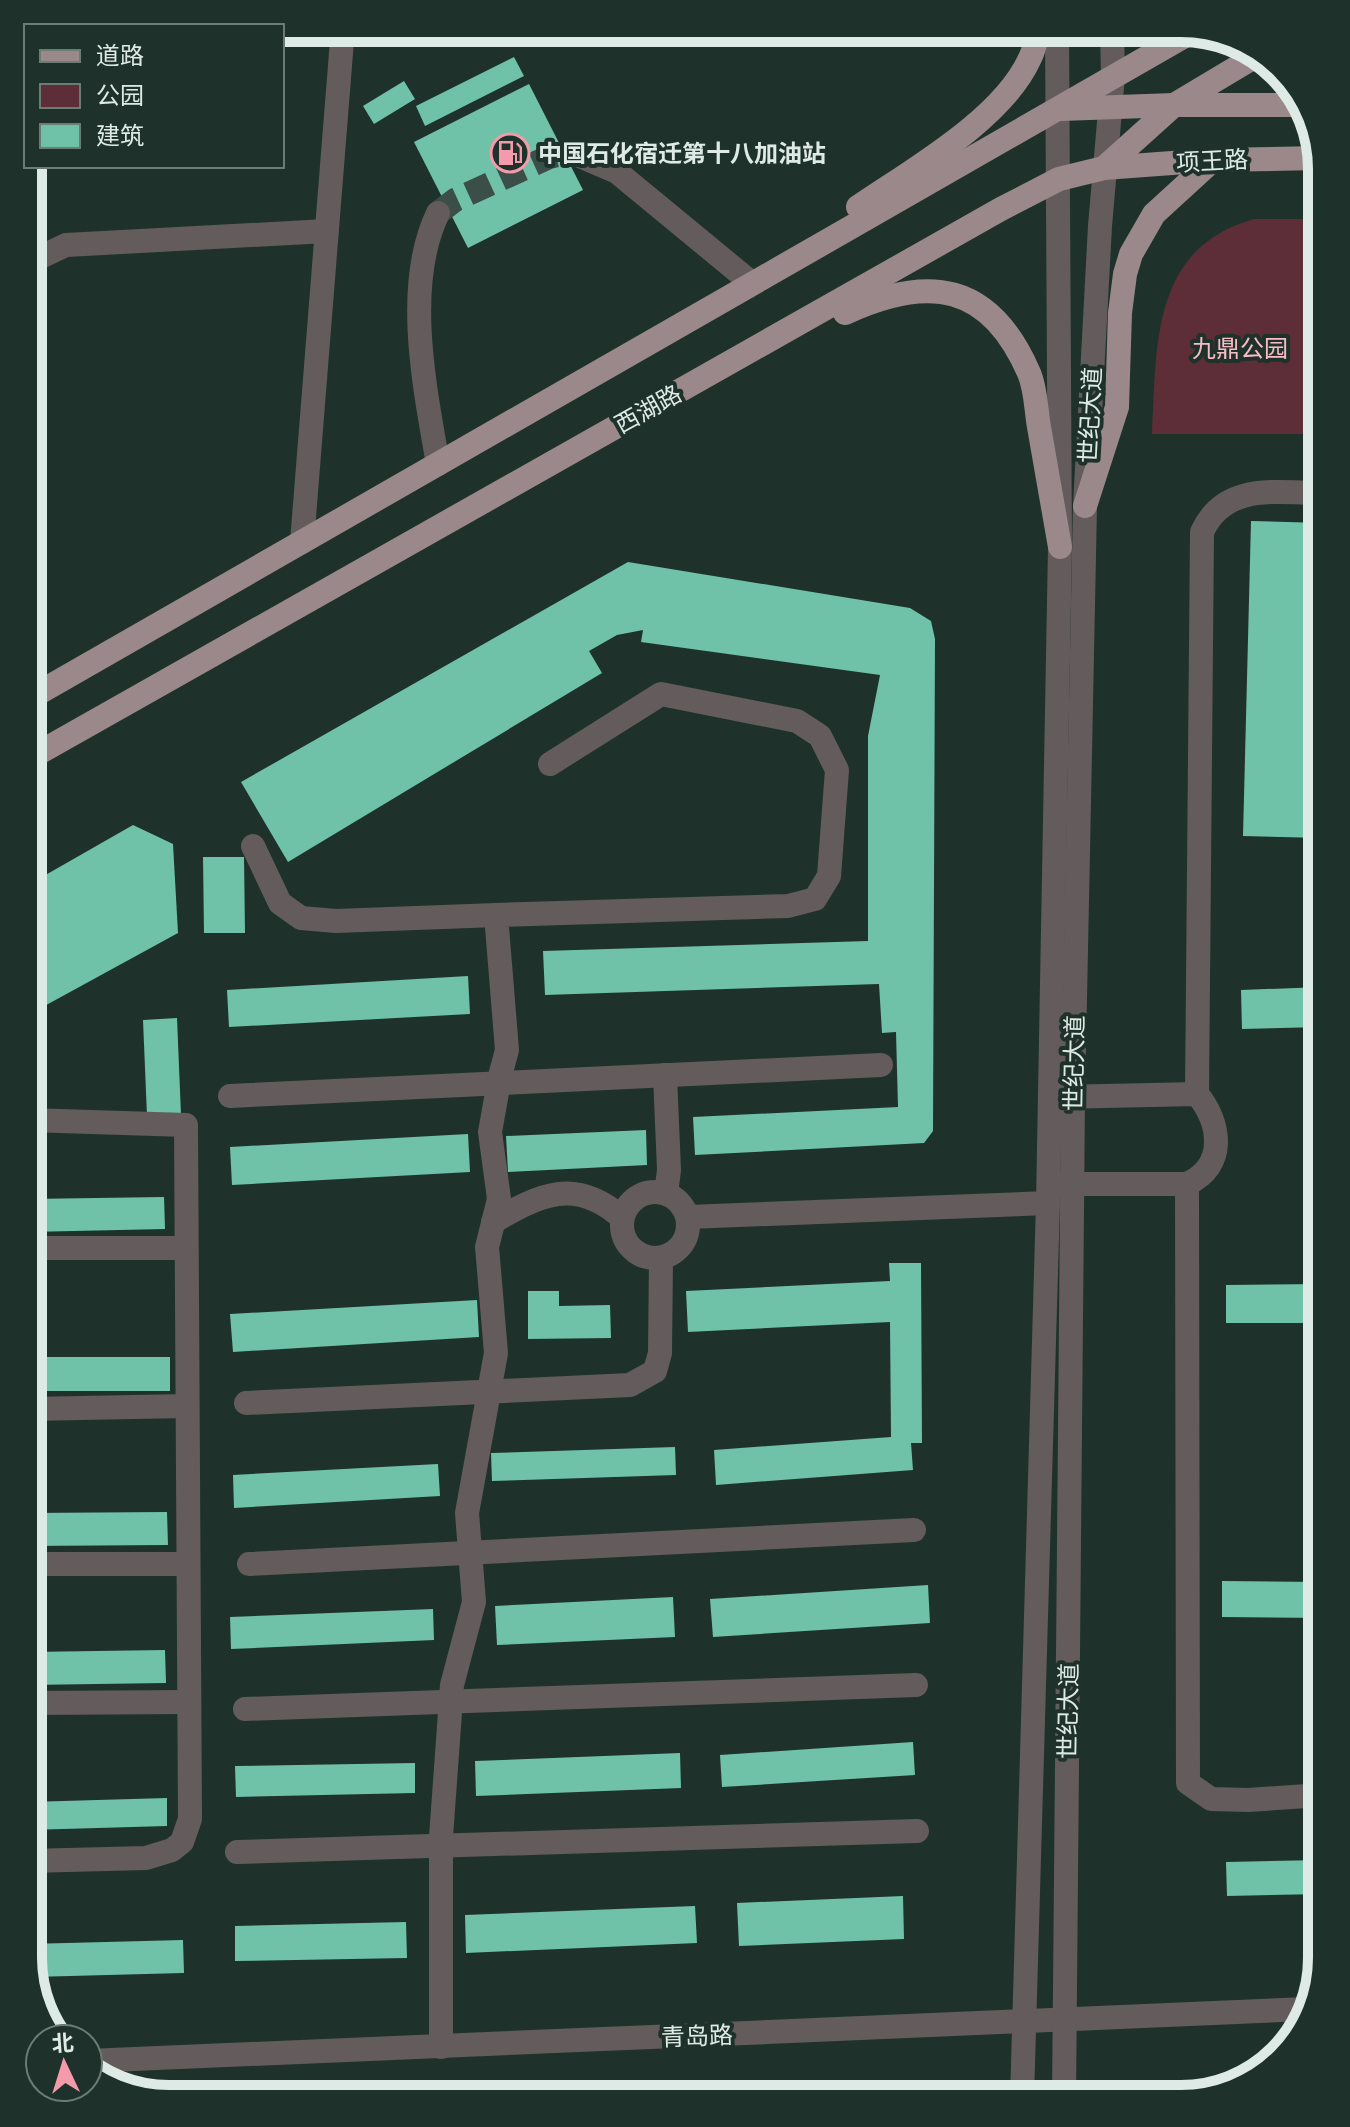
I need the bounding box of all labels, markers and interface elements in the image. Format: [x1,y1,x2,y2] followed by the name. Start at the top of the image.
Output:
[24,24,284,168] legend
[96,39,144,72] text: 道路
[96,79,144,112] text: 公园
[96,119,144,152] text: 建筑
[489,132,531,174] fuel station icon: 中国石化宿迁第十八加油站
[538,137,826,170] place label: 中国石化宿迁第十八加油站
[1175,143,1249,179] street label: 项王路
[1192,332,1288,365] park label: 九鼎公园
[1071,366,1109,464] street label: 世纪大道
[609,377,687,441] street label: 西湖路
[1057,1015,1091,1111] street label: 世纪大道
[1051,1663,1085,1759] street label: 世纪大道
[660,2018,734,2054] street label: 青岛路
[24,2023,104,2103] north arrow
[51,2027,75,2060] text: 北

